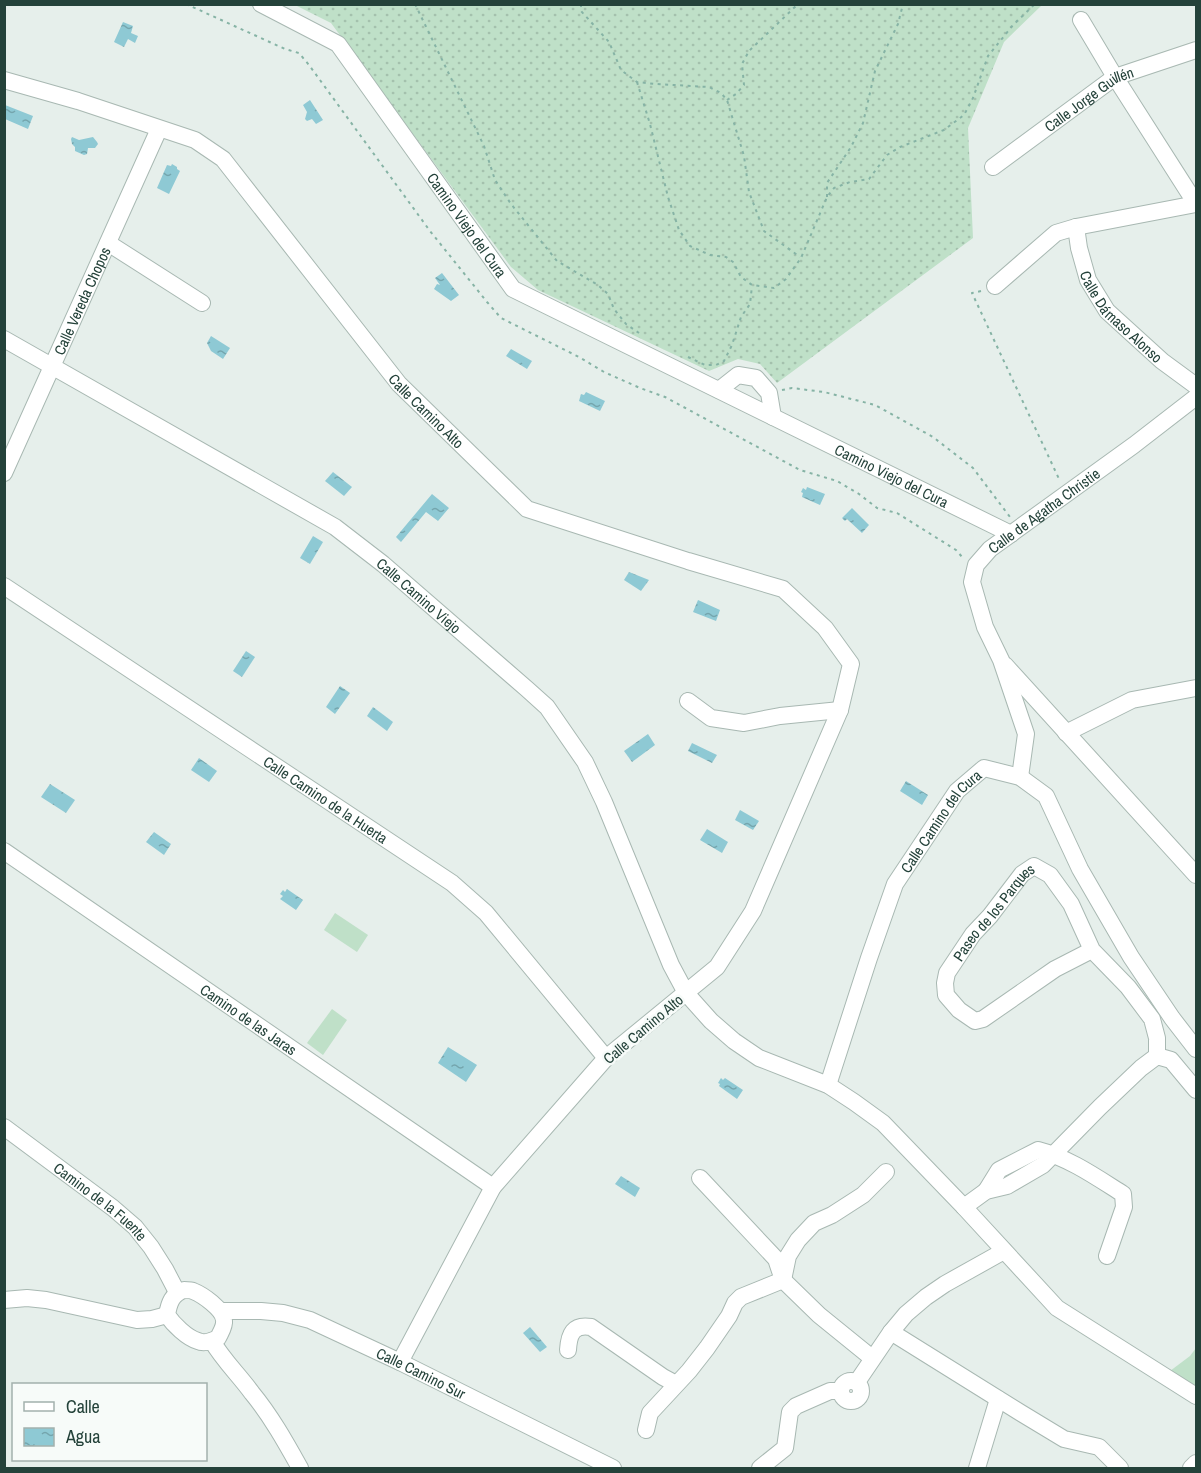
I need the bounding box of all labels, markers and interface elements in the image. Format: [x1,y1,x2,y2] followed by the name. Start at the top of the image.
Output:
[1040,61,1136,136] street label: Calle Jorge Guillén
[422,168,512,282] street label: Camino Viejo del Cura
[48,243,115,358] street label: Calle Vereda Chopos
[1075,268,1167,367] street label: Calle Dámaso Alonso
[384,369,469,453] street label: Calle Camino Alto
[831,438,952,512] street label: Camino Viejo del Cura
[983,463,1104,558] street label: Calle de Agatha Christie
[372,553,466,638] street label: Calle Camino Viejo
[259,750,392,848] street label: Calle Camino de la Huerta
[895,764,986,877] street label: Calle Camino del Cura
[948,858,1038,965] street label: Paseo de los Parques
[196,979,301,1060] street label: Camino de las Jaras
[599,989,688,1069] street label: Calle Camino Alto
[50,1157,152,1245] street label: Camino de la Fuente
[373,1342,469,1404] street label: Calle Camino Sur
[12,1383,207,1461] legend
[66,1394,100,1419] text: Calle
[65,1424,100,1449] text: Agua

